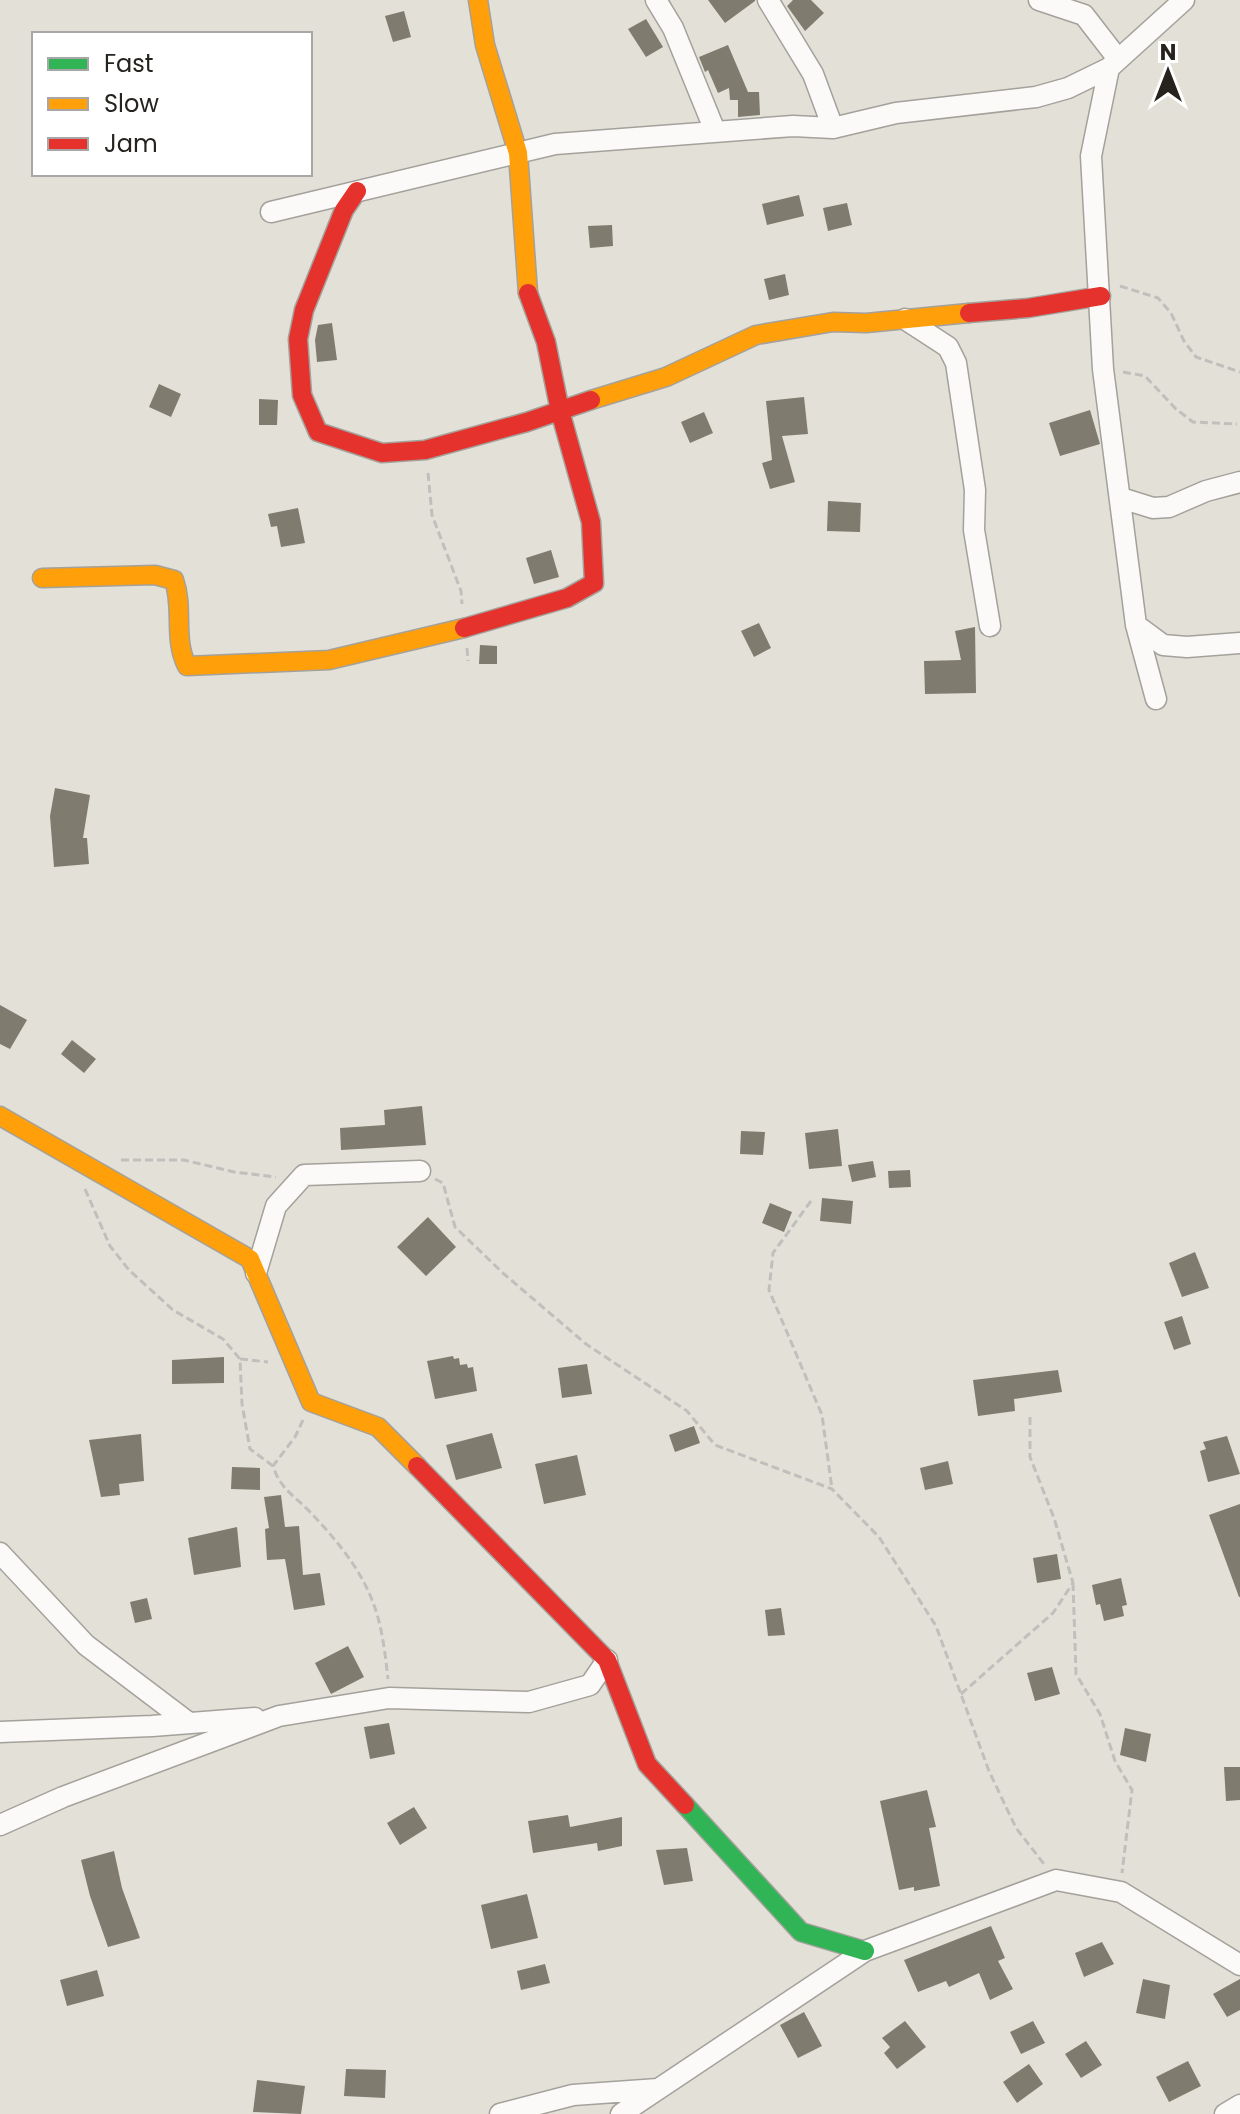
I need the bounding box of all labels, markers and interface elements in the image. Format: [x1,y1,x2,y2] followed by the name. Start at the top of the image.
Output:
[32,32,312,176] legend
[1128,32,1208,112] north arrow
[1160,37,1176,68] text: N
[104,47,154,80] text: Fast
[104,87,159,120] text: Slow
[104,127,158,160] text: Jam

